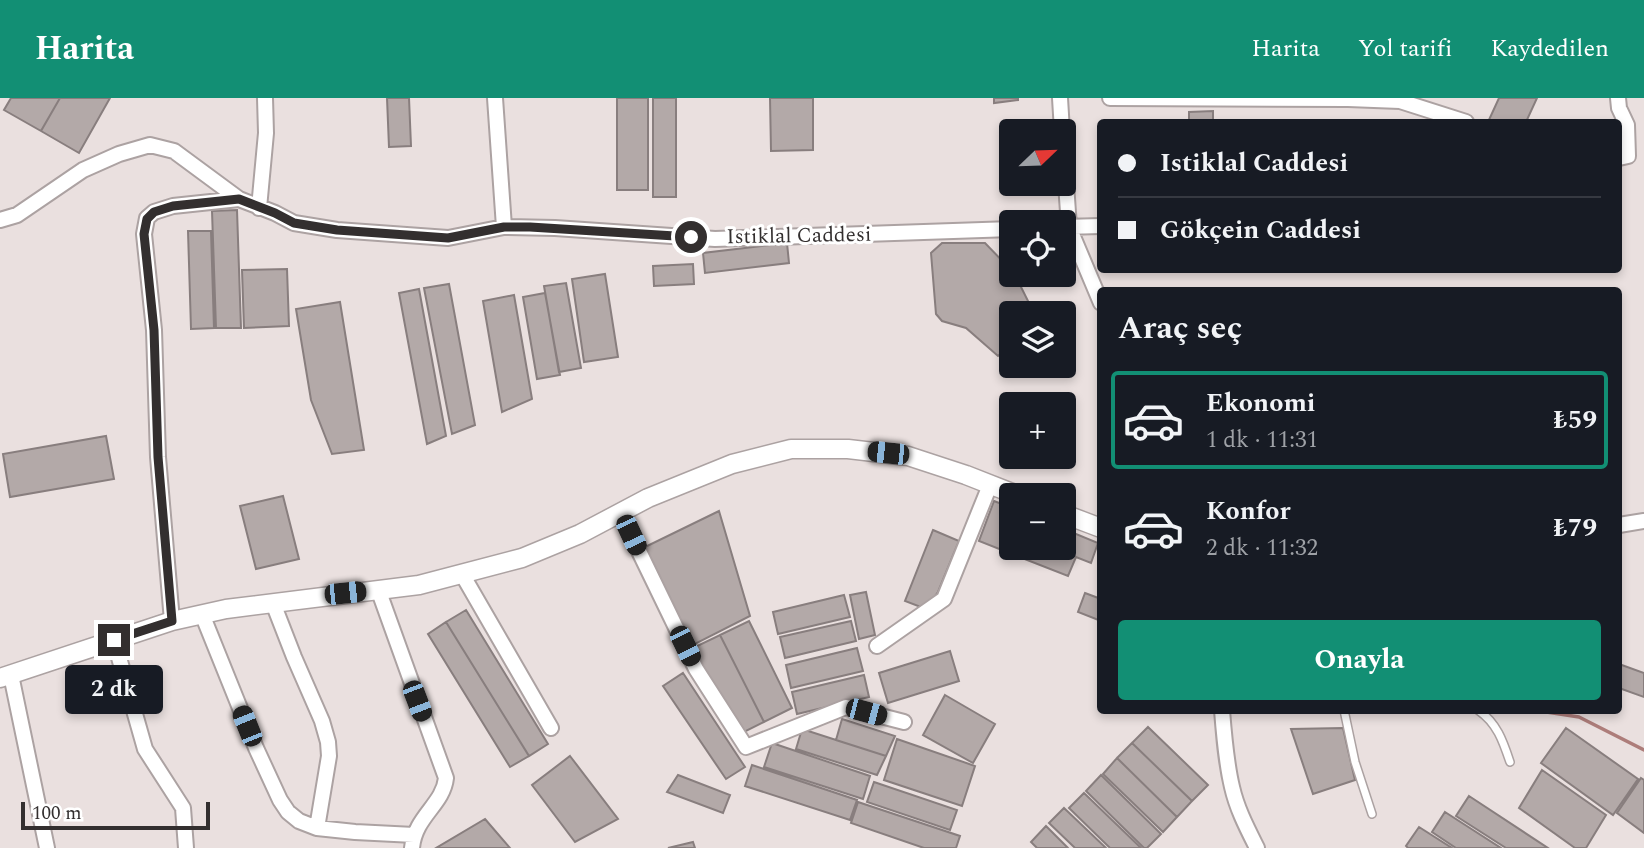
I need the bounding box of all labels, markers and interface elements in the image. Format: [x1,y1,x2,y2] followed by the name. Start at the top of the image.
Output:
[35,24,134,74] text: Harita
[1251,31,1320,67] text: Harita
[1358,31,1452,67] text: Yol tarifi
[1490,31,1609,67] text: Kaydedilen
[999,119,1076,196] north arrow
[999,119,1076,560] map controls
[1160,143,1348,183] text: Istiklal Caddesi
[999,210,1076,287] button: locate
[1160,210,1361,250] text: Gökçein Caddesi
[726,219,872,253] street label: Istiklal Caddesi
[675,221,707,253] route start
[999,301,1076,378] button: layers
[1118,304,1242,353] text: Araç seç
[1206,383,1315,423] text: Ekonomi
[1122,389,1185,452] icon: car
[999,392,1076,469] button: +
[1553,400,1597,440] text: ₺59
[1206,423,1318,458] text: 1 dk · 11:31
[867,440,910,466] car
[999,483,1076,560] button: −
[1206,491,1291,531] text: Konfor
[1122,497,1185,560] icon: car
[1553,508,1597,548] text: ₺79
[613,512,650,558] car
[1206,531,1318,566] text: 2 dk · 11:32
[324,580,367,606] car
[1118,620,1601,700] button: Onayla
[667,623,704,669] car
[98,624,130,656] route end
[65,664,163,714] callout: 2 dk
[91,672,137,707] text: 2 dk
[400,678,435,724] car
[843,696,890,728] car
[230,703,265,749] car
[21,799,210,831] scale bar
[32,799,82,828] text: 100 m

